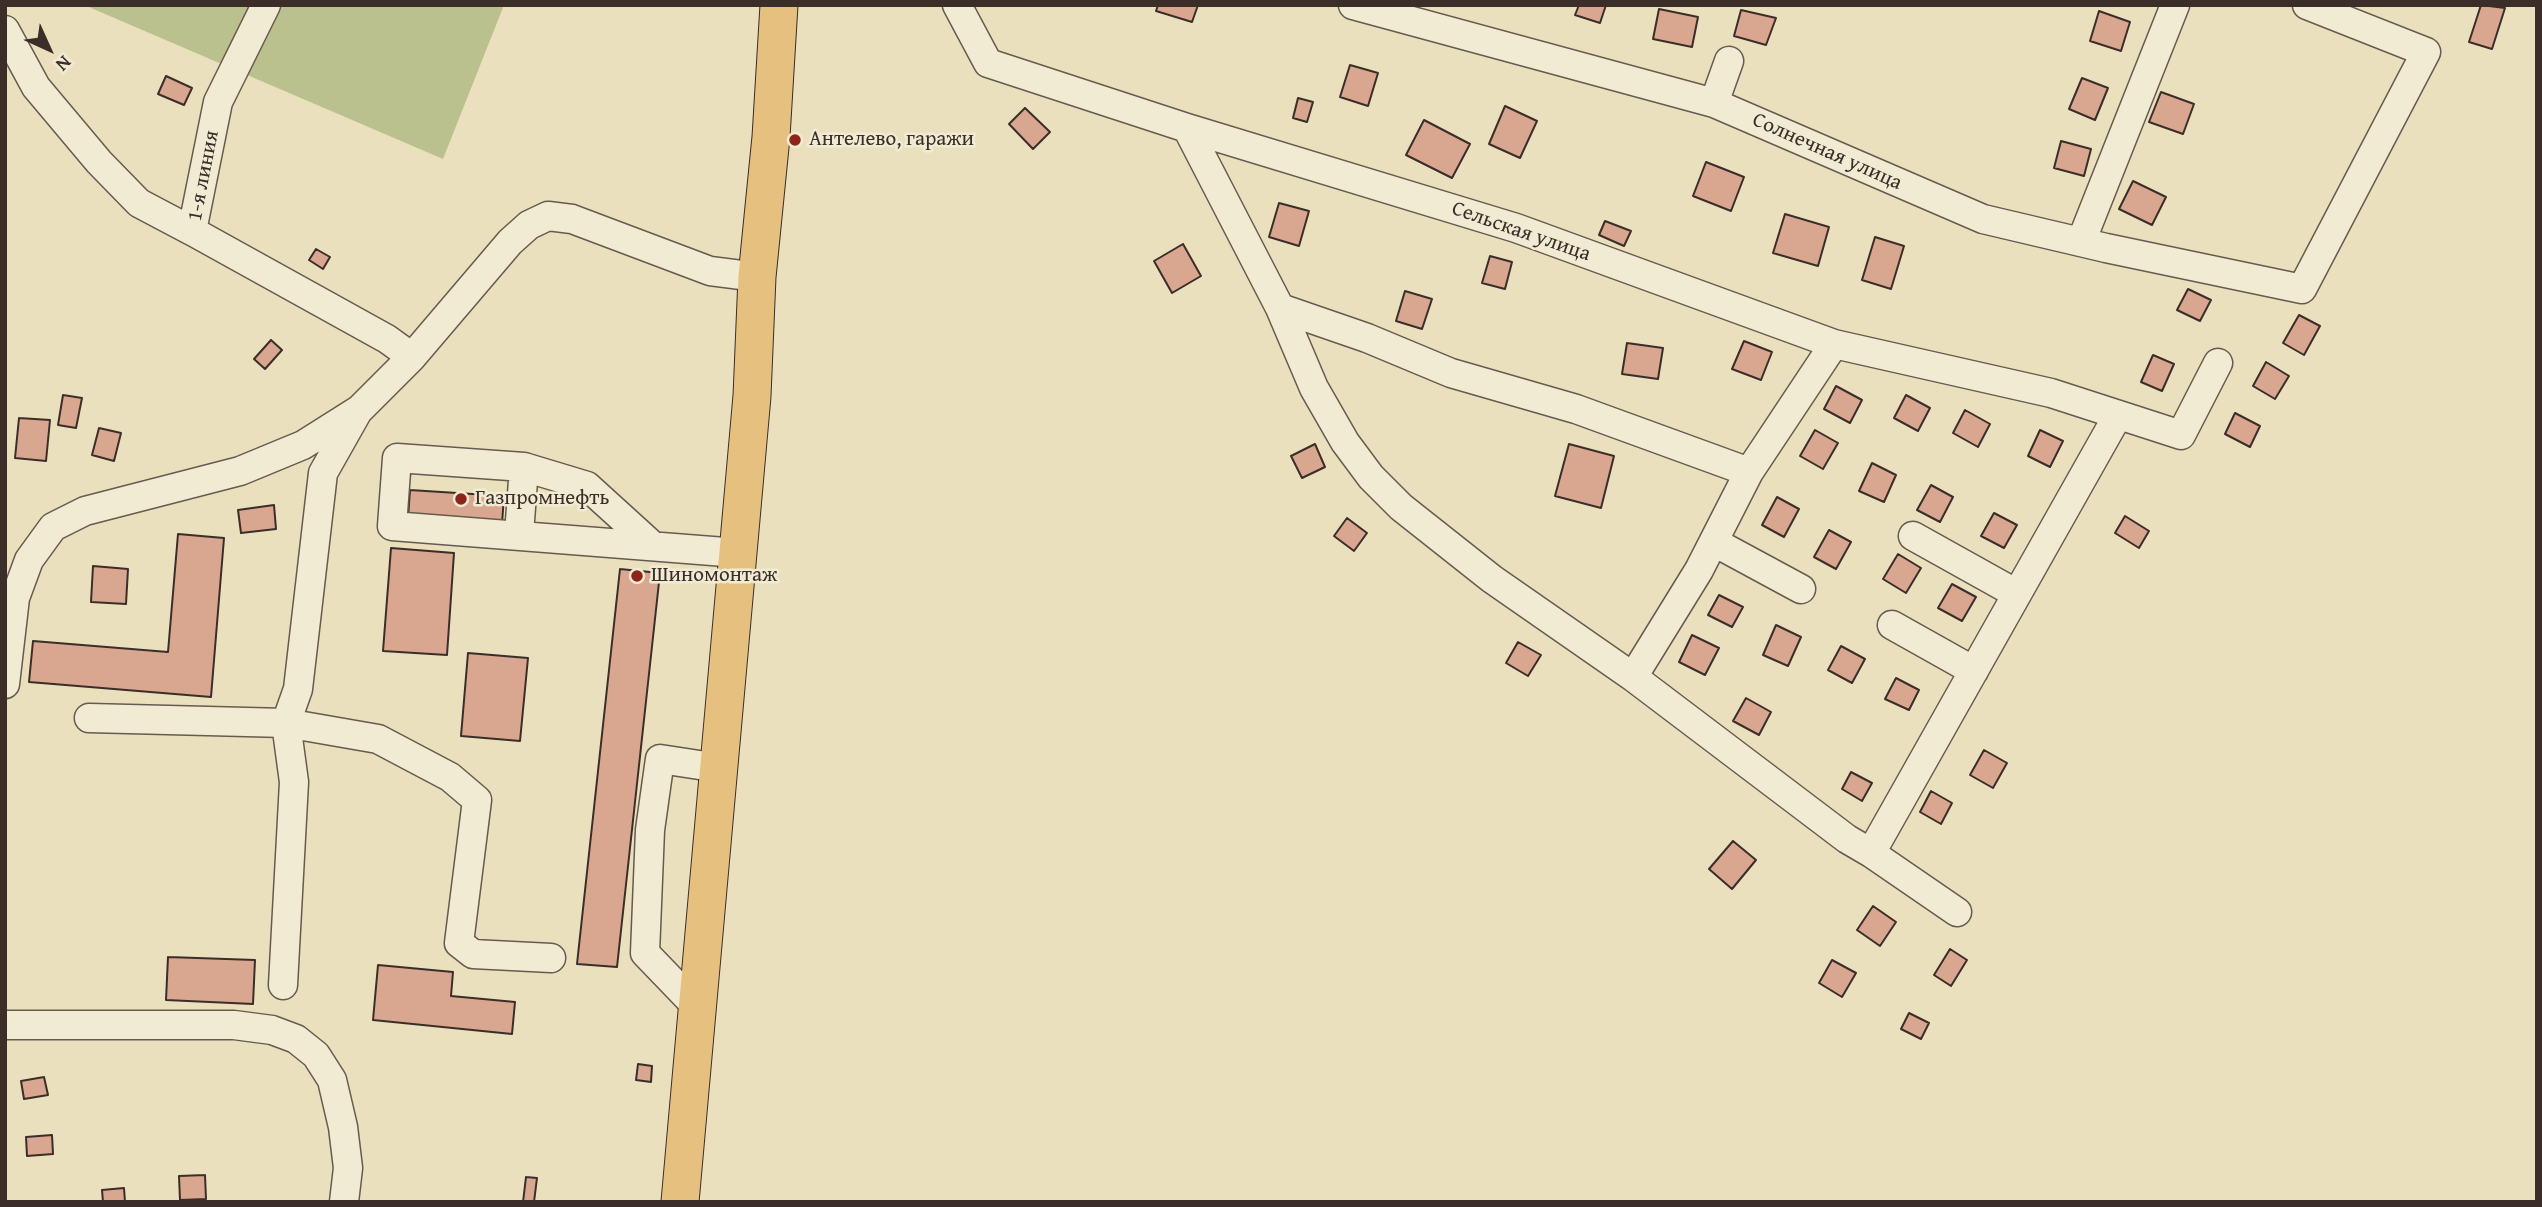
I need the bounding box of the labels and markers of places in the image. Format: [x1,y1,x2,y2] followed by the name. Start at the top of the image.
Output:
[809,127,974,153] place label: Антелево, гаражи
[787,132,803,148] marker: Антелево, гаражи
[475,486,609,512] place label: Газпромнефть
[453,491,469,507] marker: Газпромнефть
[651,563,777,589] place label: Шиномонтаж
[629,568,645,584] marker: Шиномонтаж

